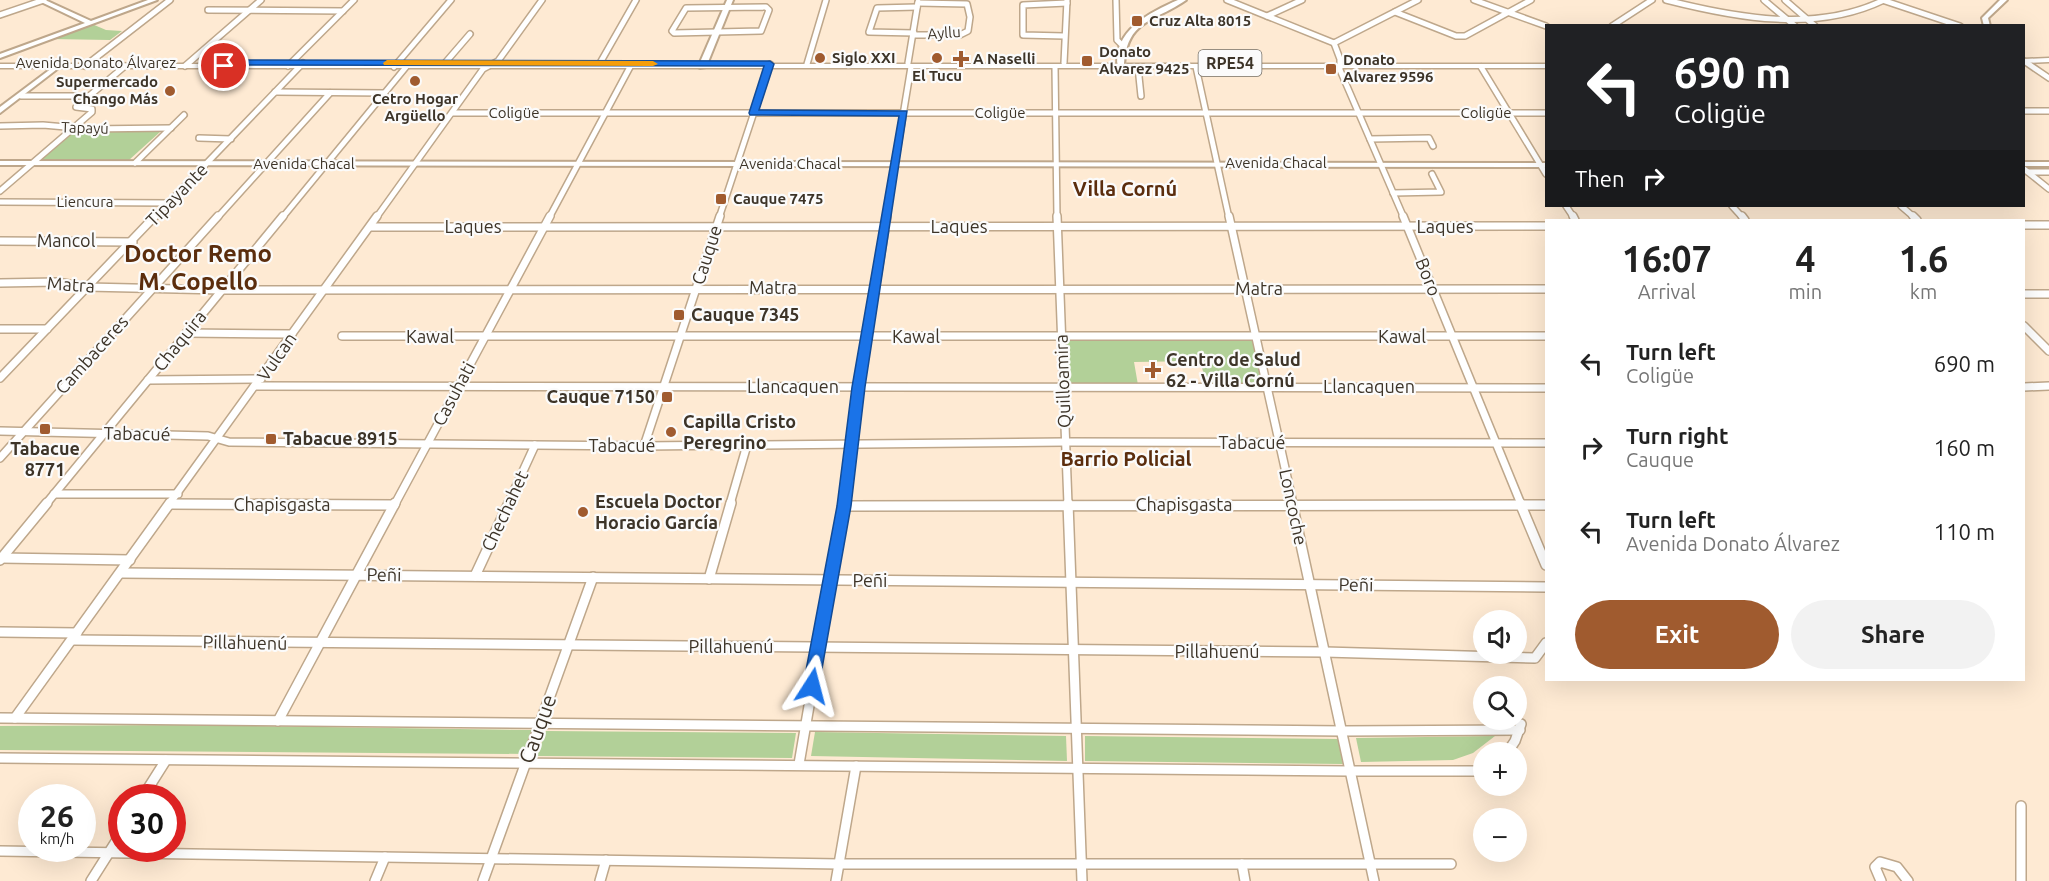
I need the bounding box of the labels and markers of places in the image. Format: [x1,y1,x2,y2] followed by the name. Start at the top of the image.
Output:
[1149,12,1251,29] place label: Cruz Alta 8015
[1130,14,1144,28] marker: Cruz Alta 8015
[198,40,249,91] pin
[1099,43,1189,77] place label: Donato Alvarez 9425
[832,49,895,66] place label: Siglo XXI
[973,50,1035,67] place label: A Naselli
[813,51,827,65] marker: Siglo XXI
[930,51,944,65] marker: El Tucu
[1343,51,1433,85] place label: Donato Alvarez 9596
[954,52,968,66] marker: A Naselli
[1080,54,1094,68] marker: Donato Alvarez 9425
[1324,62,1338,76] marker: Donato Alvarez 9596
[912,67,962,84] place label: El Tucu
[56,73,158,107] place label: Supermercado Chango Más
[408,74,422,88] marker: Cetro Hogar Argüello
[163,84,177,98] marker: Supermercado Chango Más
[372,90,459,124] place label: Cetro Hogar Argüello
[733,190,823,207] place label: Cauque 7475
[714,192,728,206] marker: Cauque 7475
[691,304,800,324] place label: Cauque 7345
[672,308,686,322] marker: Cauque 7345
[1166,349,1301,390] place label: Centro de Salud 62 - Villa Cornú
[1144,361,1162,379] marker: Centro de Salud 62 - Villa Cornú
[547,386,655,406] place label: Cauque 7150
[660,390,674,404] marker: Cauque 7150
[683,411,796,452] place label: Capilla Cristo Peregrino
[38,422,52,436] marker: Tabacue 8771
[664,425,678,439] marker: Capilla Cristo Peregrino
[283,428,398,448] place label: Tabacue 8915
[264,432,278,446] marker: Tabacue 8915
[10,438,80,479] place label: Tabacue 8771
[595,491,723,532] place label: Escuela Doctor Horacio García
[576,505,590,519] marker: Escuela Doctor Horacio García

